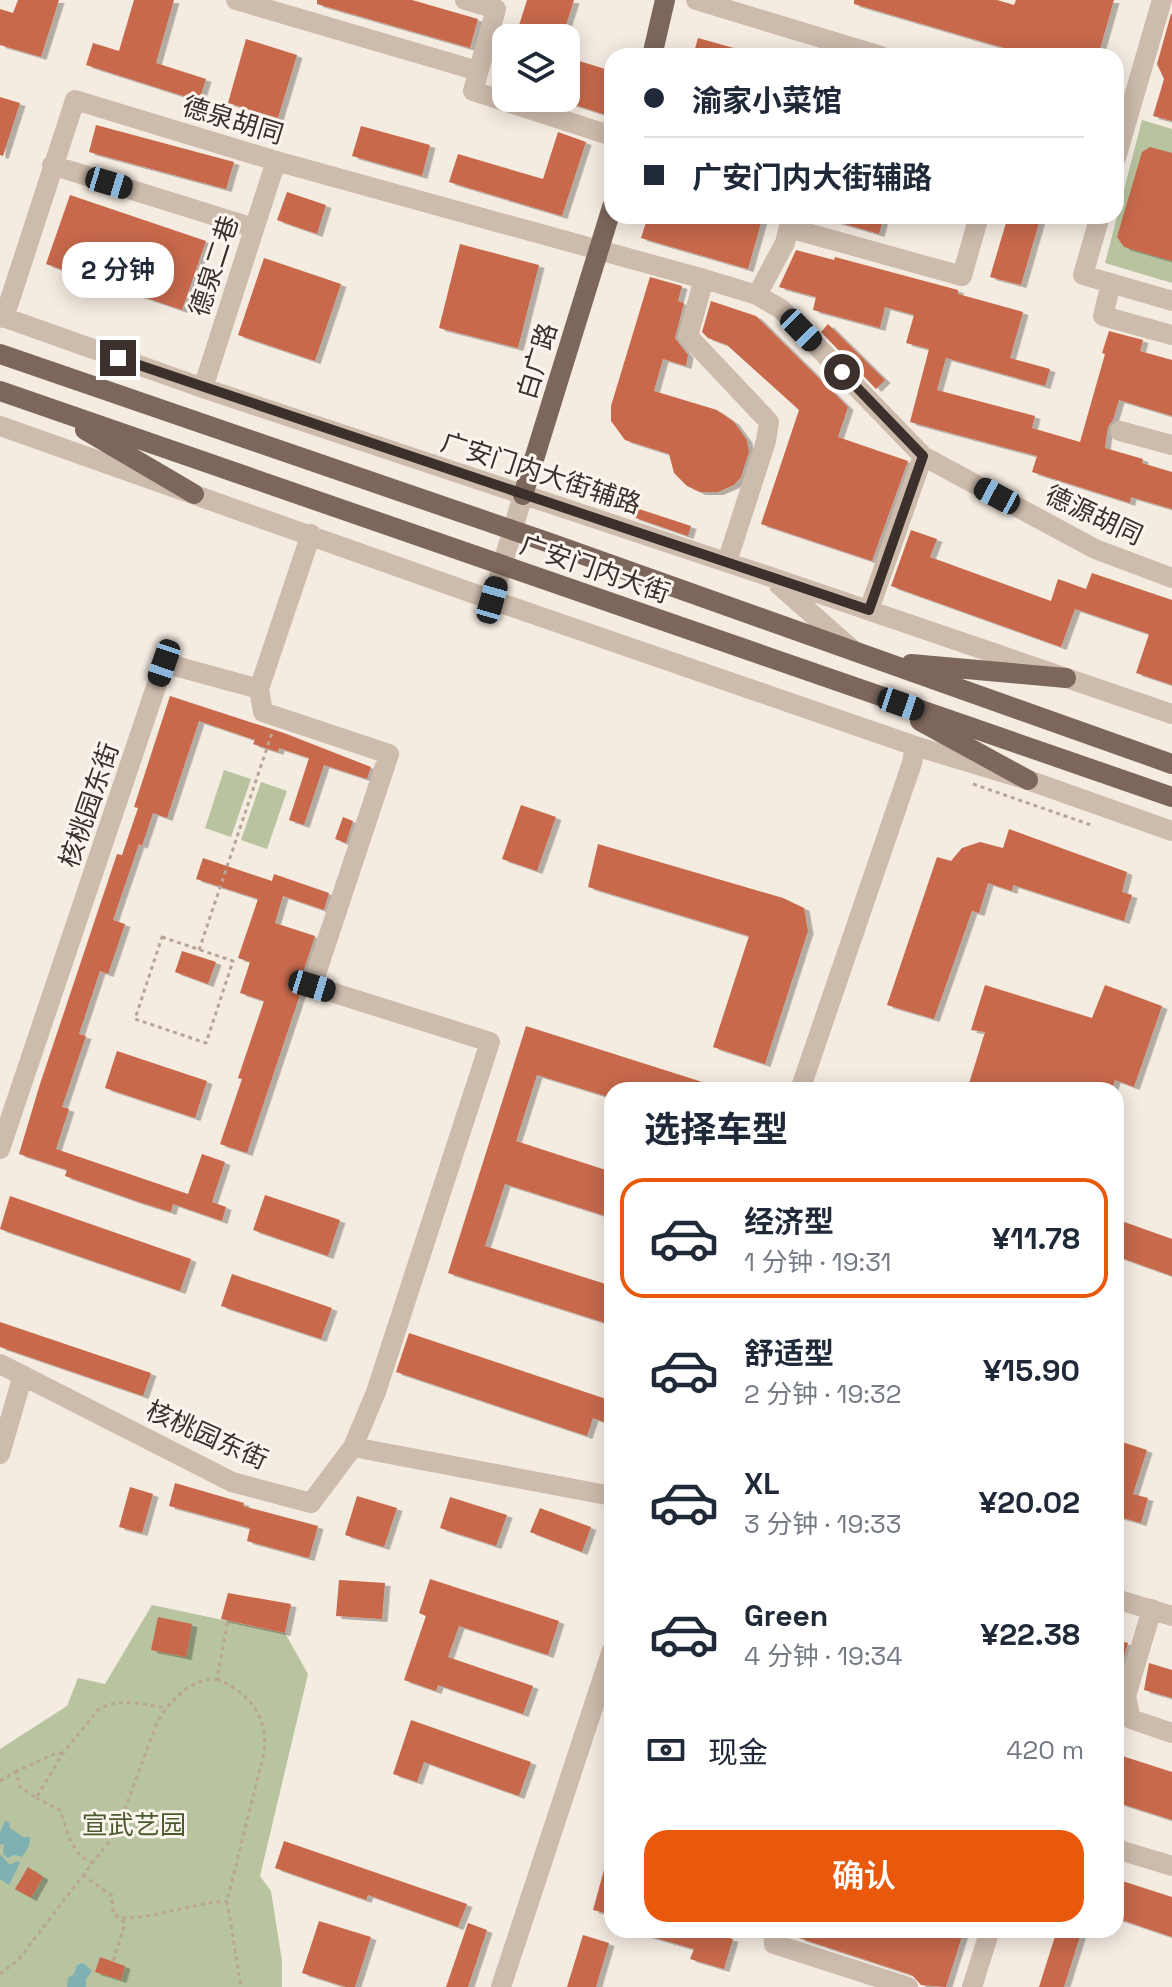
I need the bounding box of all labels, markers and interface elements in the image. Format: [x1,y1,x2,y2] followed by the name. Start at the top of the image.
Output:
[492,24,580,112] map controls
[492,24,580,112] button: layers
[692,81,842,120] text: 渝家小菜馆
[178,89,288,151] street label: 德泉胡同
[692,158,932,197] text: 广安门内大街辅路
[83,165,135,201] car
[182,211,246,321] street label: 德泉二巷
[62,242,174,298] callout: 2 分钟
[81,253,155,287] text: 2 分钟
[776,304,826,356] car
[509,319,565,403] street label: 白广路
[100,340,136,376] route end
[824,354,860,390] route start
[437,425,645,521] street label: 广安门内大街辅路
[970,474,1024,518] car
[1040,478,1148,552] street label: 德源胡同
[516,528,674,610] street label: 广安门内大街
[474,574,510,626] car
[145,636,183,690] car
[874,685,928,723] car
[52,738,126,872] street label: 核桃园东街
[286,968,338,1004] car
[644,1107,788,1153] text: 选择车型
[648,1202,720,1274] icon: car
[744,1202,834,1241] text: 经济型
[992,1219,1080,1258] text: ¥11.78
[744,1245,891,1279] text: 1 分钟 · 19:31
[648,1334,720,1406] icon: car
[744,1334,834,1373] text: 舒适型
[983,1351,1080,1390] text: ¥15.90
[744,1377,901,1411] text: 2 分钟 · 19:32
[141,1393,273,1477] street label: 核桃园东街
[744,1464,780,1503] text: XL
[648,1466,720,1538] icon: car
[979,1483,1080,1522] text: ¥20.02
[744,1507,901,1541] text: 3 分钟 · 19:33
[744,1596,828,1635] text: Green
[648,1598,720,1670] icon: car
[981,1615,1080,1654] text: ¥22.38
[744,1639,902,1673] text: 4 分钟 · 19:34
[644,1728,688,1772] icon: cash
[708,1733,768,1772] text: 现金
[1006,1733,1084,1767] text: 420 m
[82,1808,186,1842] park label: 宣武艺园
[644,1830,1084,1922] button: 确认

